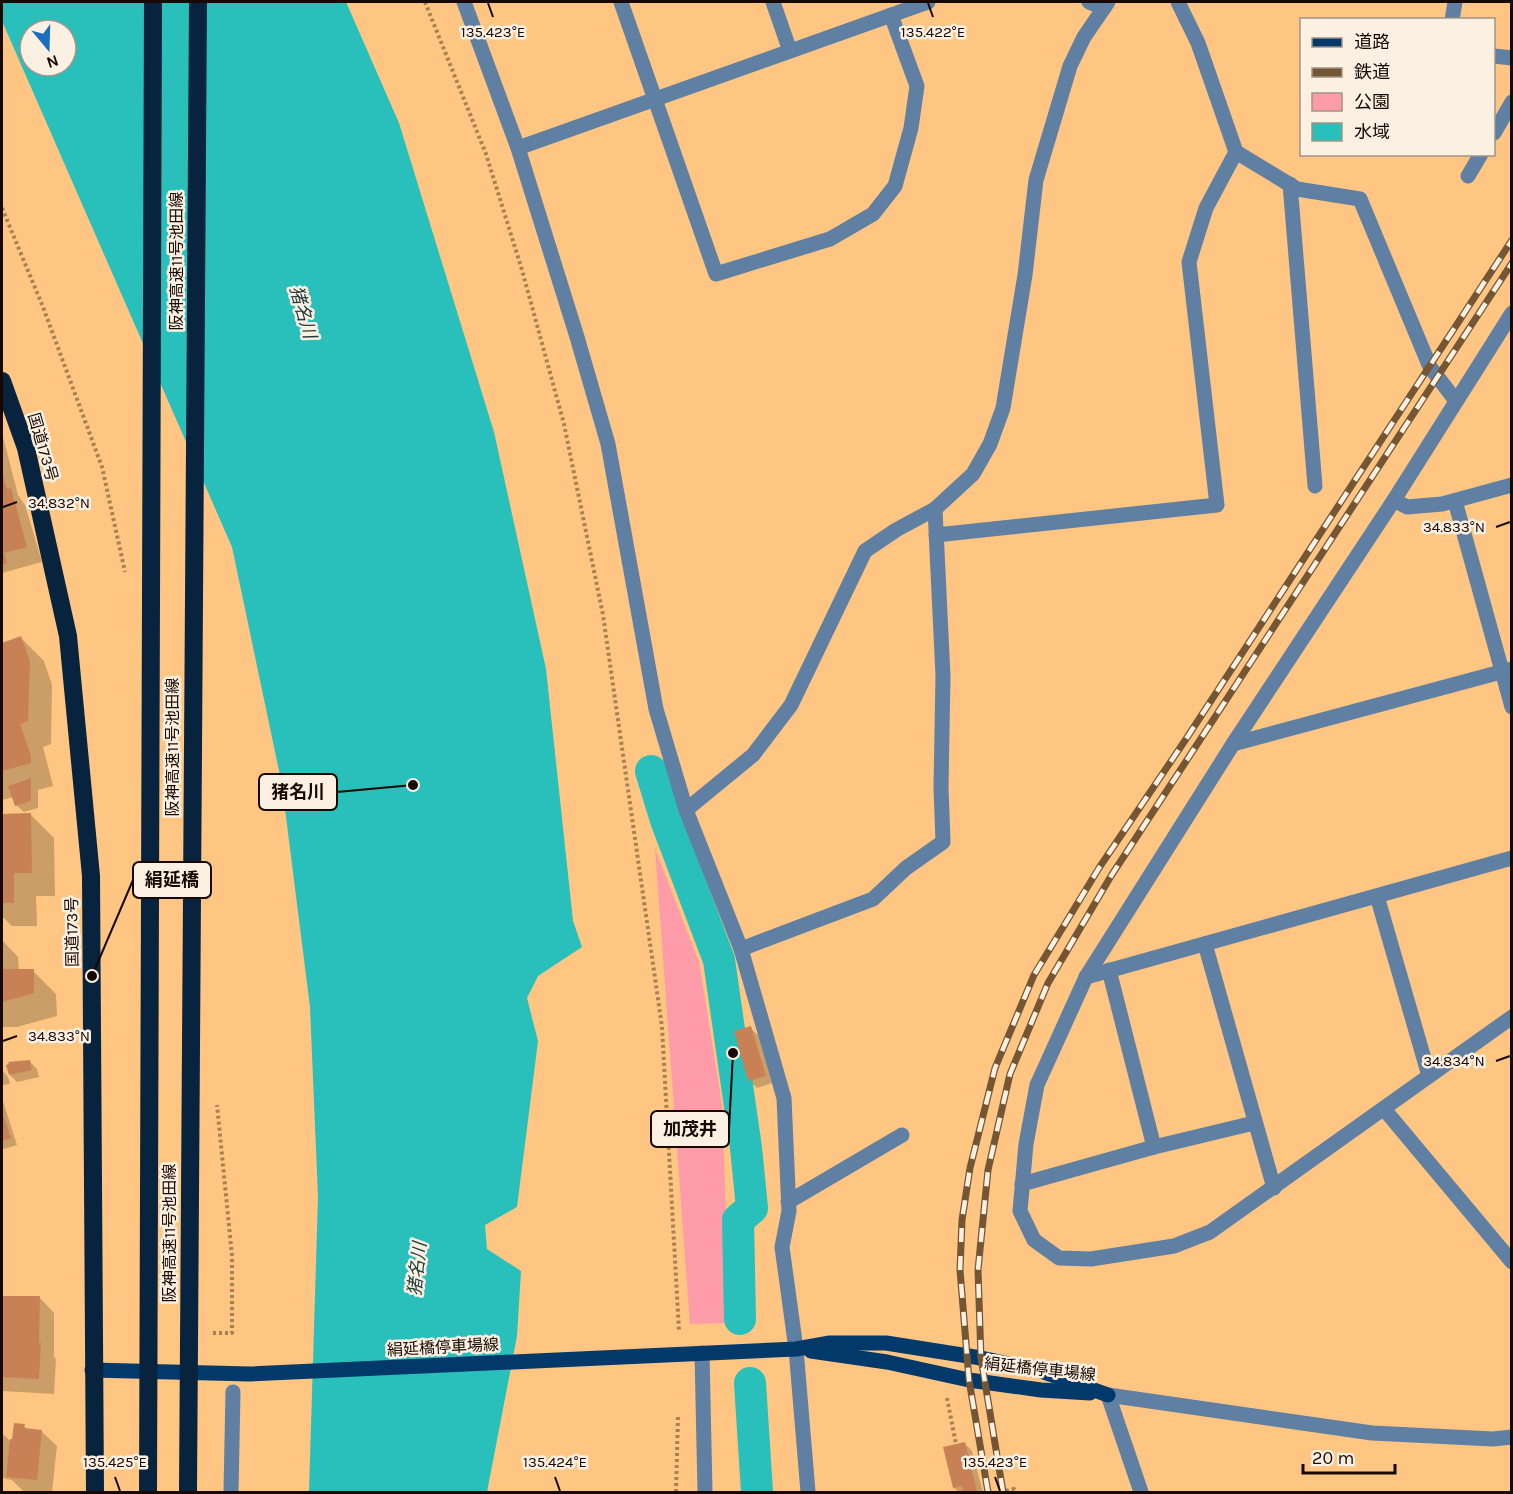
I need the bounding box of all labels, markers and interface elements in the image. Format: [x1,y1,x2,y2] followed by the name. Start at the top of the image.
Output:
[18,18,78,78] north arrow
[1300,18,1495,156] legend
[461,23,525,41] text: 135.423°E
[901,23,965,41] text: 135.422°E
[1354,31,1390,53] text: 道路
[44,51,61,73] text: N
[1354,61,1390,83] text: 鉄道
[1354,91,1390,113] text: 公園
[1354,121,1390,143] text: 水域
[167,192,186,330] street label: 阪神高速11号池田線
[285,283,322,343] water label: 猪名川
[24,411,62,483] street label: 国道173号
[28,494,90,512] text: 34.832°N
[1423,518,1485,536] text: 34.833°N
[163,678,182,816] street label: 阪神高速11号池田線
[259,774,337,810] callout: 猪名川
[271,781,325,803] text: 猪名川
[133,862,211,898] callout: 絹延橋
[145,869,199,891] text: 絹延橋
[62,897,82,967] street label: 国道173号
[28,1027,90,1045] text: 34.833°N
[1423,1052,1485,1070] text: 34.834°N
[651,1111,729,1147] callout: 加茂井
[663,1118,717,1140] text: 加茂井
[160,1164,179,1302] street label: 阪神高速11号池田線
[403,1239,431,1297] water label: 猪名川
[387,1335,499,1359] street label: 絹延橋停車場線
[983,1354,1097,1384] street label: 絹延橋停車場線
[1303,1437,1394,1475] scale bar
[1312,1447,1354,1469] text: 20 m
[83,1453,147,1471] text: 135.425°E
[523,1453,587,1471] text: 135.424°E
[963,1453,1027,1471] text: 135.423°E

